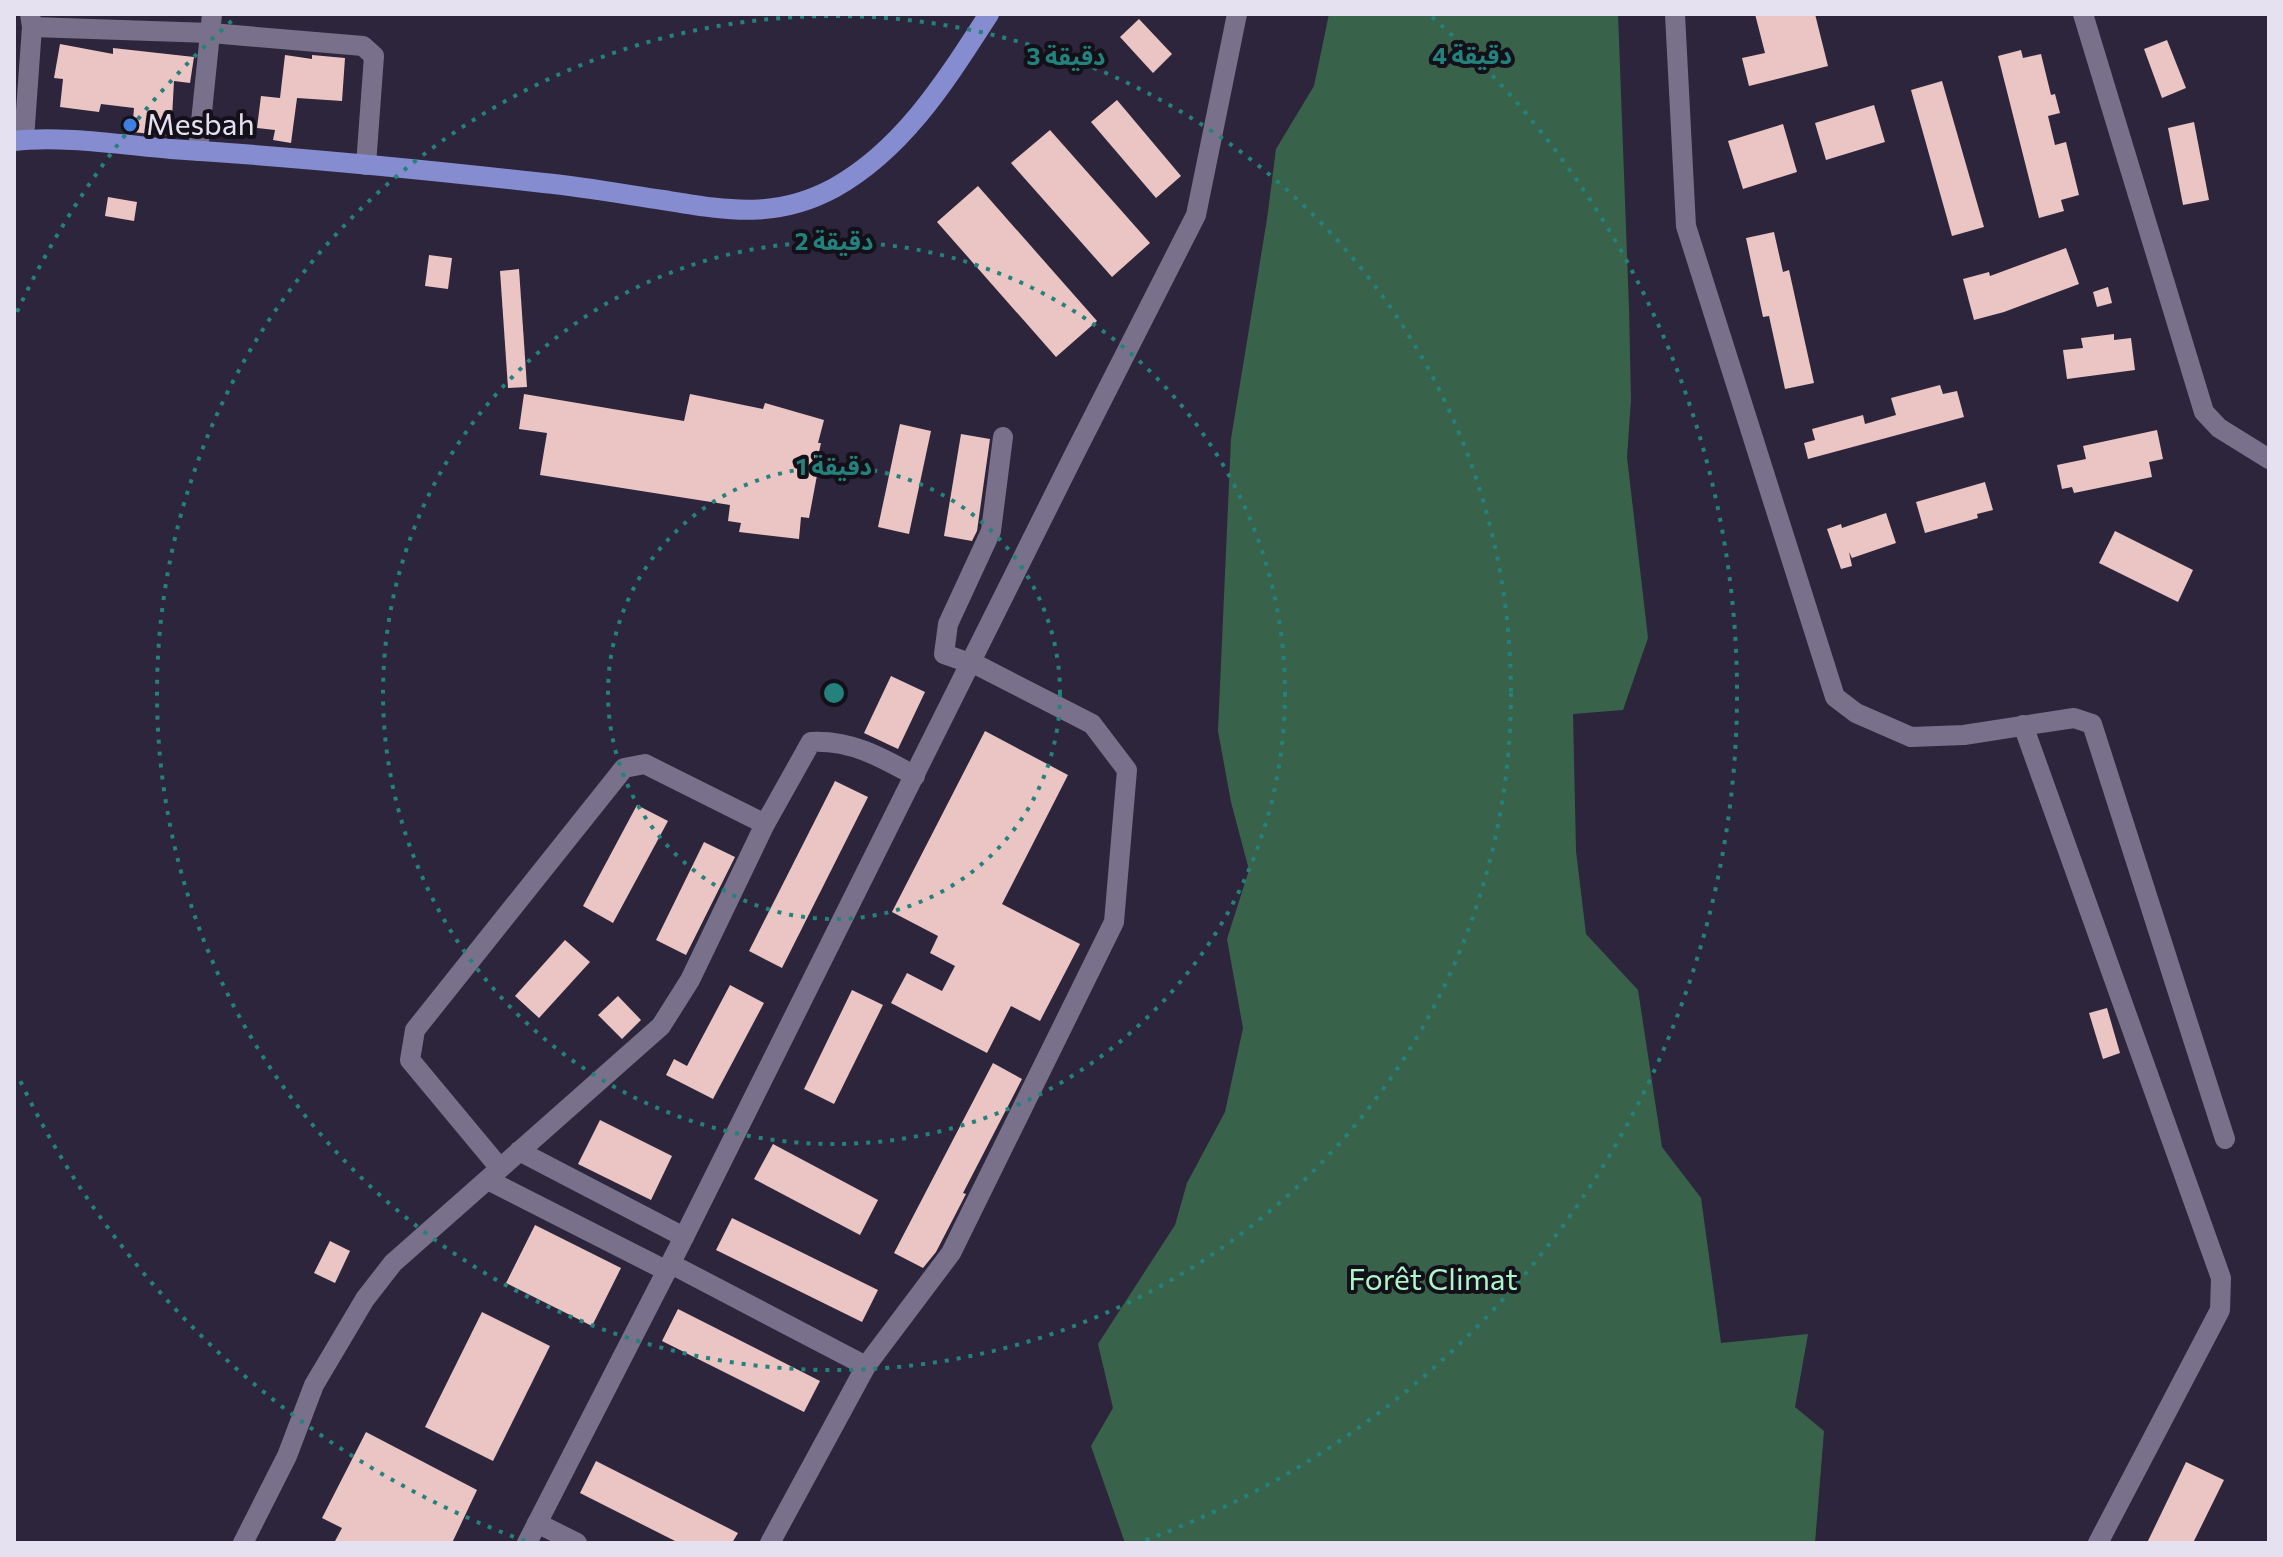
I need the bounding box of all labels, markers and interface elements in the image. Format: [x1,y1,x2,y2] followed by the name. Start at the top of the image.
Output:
[1432,40,1512,70] text: 4 دقيقة
[1027,41,1105,71] text: 3 دقيقة
[146,104,255,141] place label: Mesbah
[121,116,139,134] marker: Mesbah
[795,226,873,256] text: 2 دقيقة
[796,451,872,481] text: 1 دقيقة
[820,679,848,707] centre of rings
[1348,1259,1518,1296] park label: Forêt Climat

